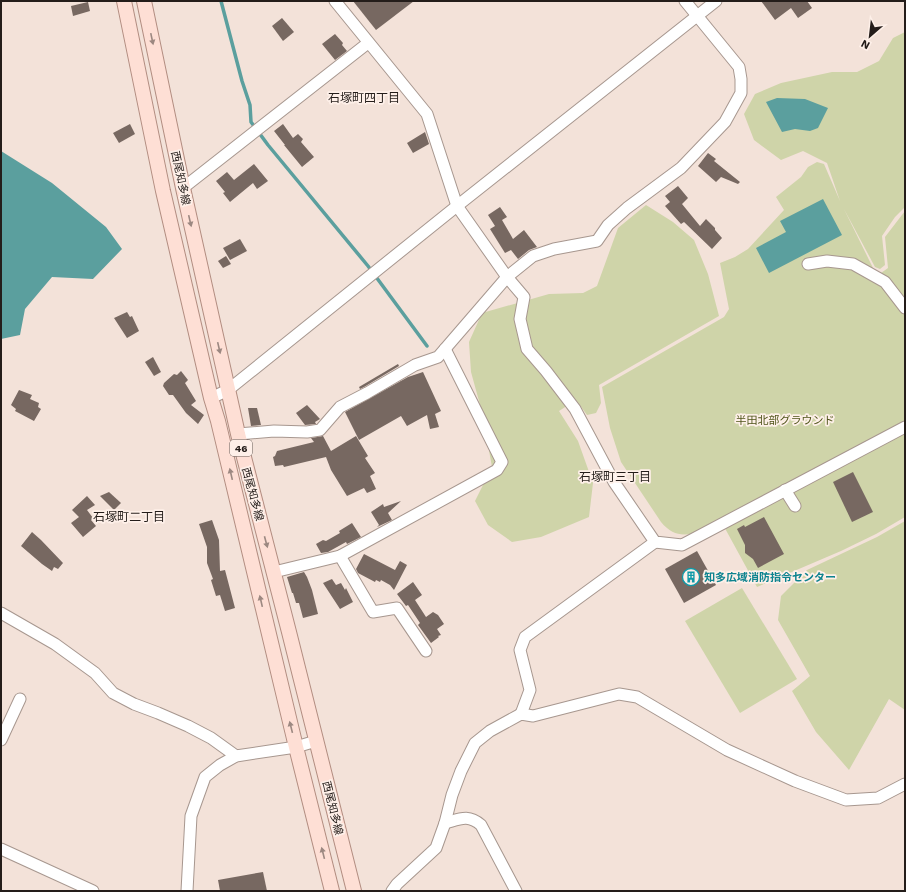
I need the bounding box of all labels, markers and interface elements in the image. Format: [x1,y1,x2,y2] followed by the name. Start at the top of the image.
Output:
[850,16,890,56] north arrow
[149,33,155,45] one-way arrow
[859,37,872,52] text: N
[328,91,400,105] district label: 石塚町四丁目
[168,150,193,206] street label: 西尾知多線
[188,215,194,227] one-way arrow
[216,342,222,354] one-way arrow
[736,414,835,427] park label: 半田北部グラウンド
[230,440,252,456] road number: 46
[239,466,266,522] street label: 西尾知多線
[227,468,233,480] one-way arrow
[579,470,651,484] district label: 石塚町三丁目
[93,510,165,524] district label: 石塚町二丁目
[263,537,269,549] one-way arrow
[681,567,701,587] building icon: 知多広域消防指令センター
[704,571,836,584] place label: 知多広域消防指令センター
[257,595,263,607] one-way arrow
[288,721,294,733] one-way arrow
[320,780,345,836] street label: 西尾知多線
[319,847,325,859] one-way arrow

